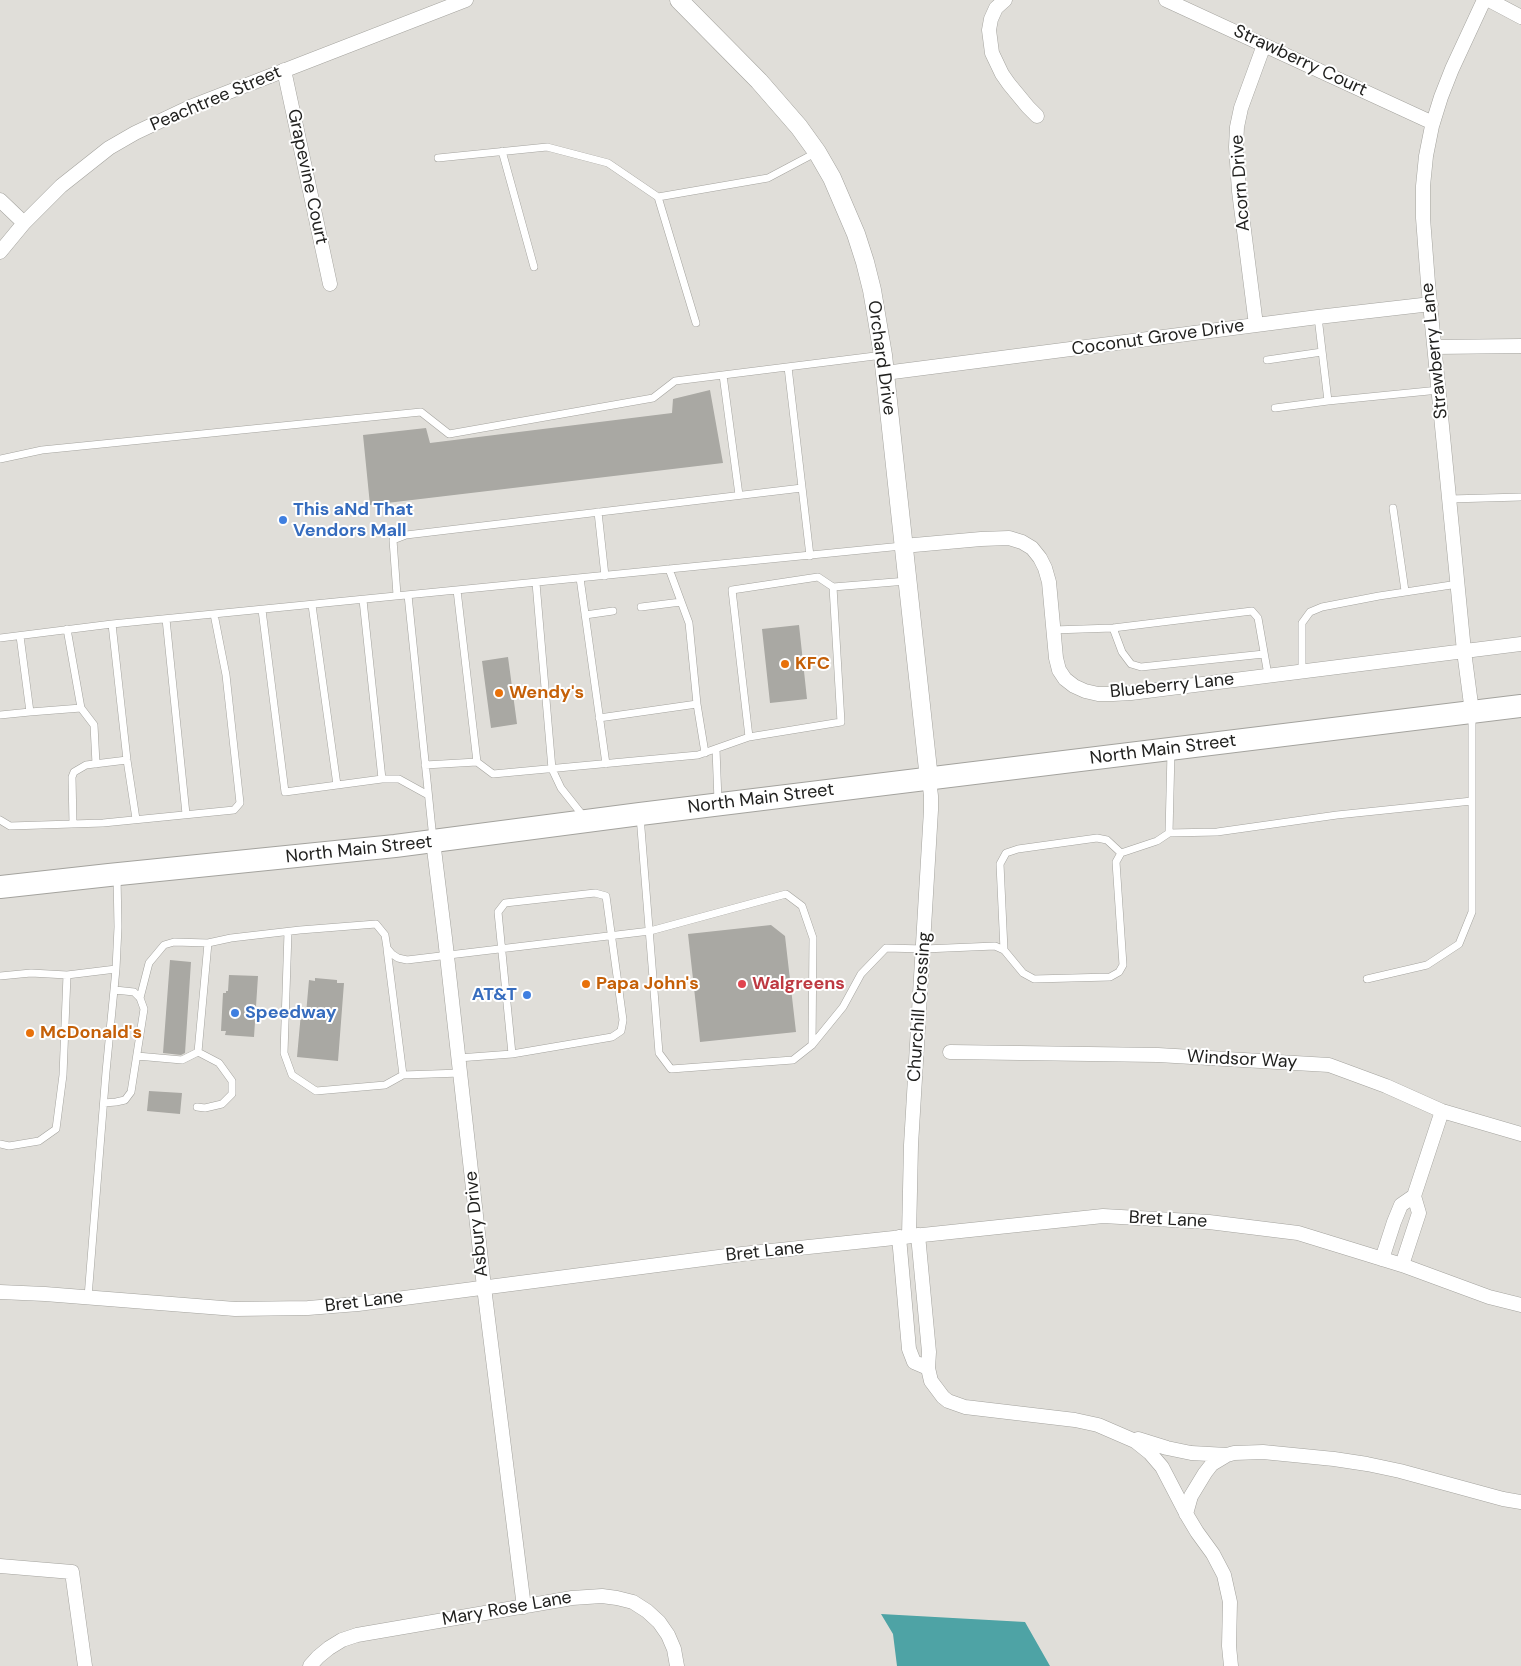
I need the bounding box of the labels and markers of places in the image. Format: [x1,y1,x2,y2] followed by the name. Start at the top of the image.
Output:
[293,499,413,542] place label: This aNd That Vendors Mall
[277,514,289,526] marker: This aNd That Vendors Mall
[795,653,830,675] place label: KFC
[779,658,791,670] marker: KFC
[509,682,584,704] place label: Wendy's
[493,687,505,699] marker: Wendy's
[596,973,699,995] place label: Papa John's
[752,973,845,995] place label: Walgreens
[580,978,592,990] marker: Papa John's
[736,978,748,990] marker: Walgreens
[472,984,517,1006] place label: AT&T
[521,989,533,1001] marker: AT&T
[245,1002,337,1024] place label: Speedway
[229,1007,241,1019] marker: Speedway
[40,1022,142,1044] place label: McDonald's
[24,1027,36,1039] marker: McDonald's

